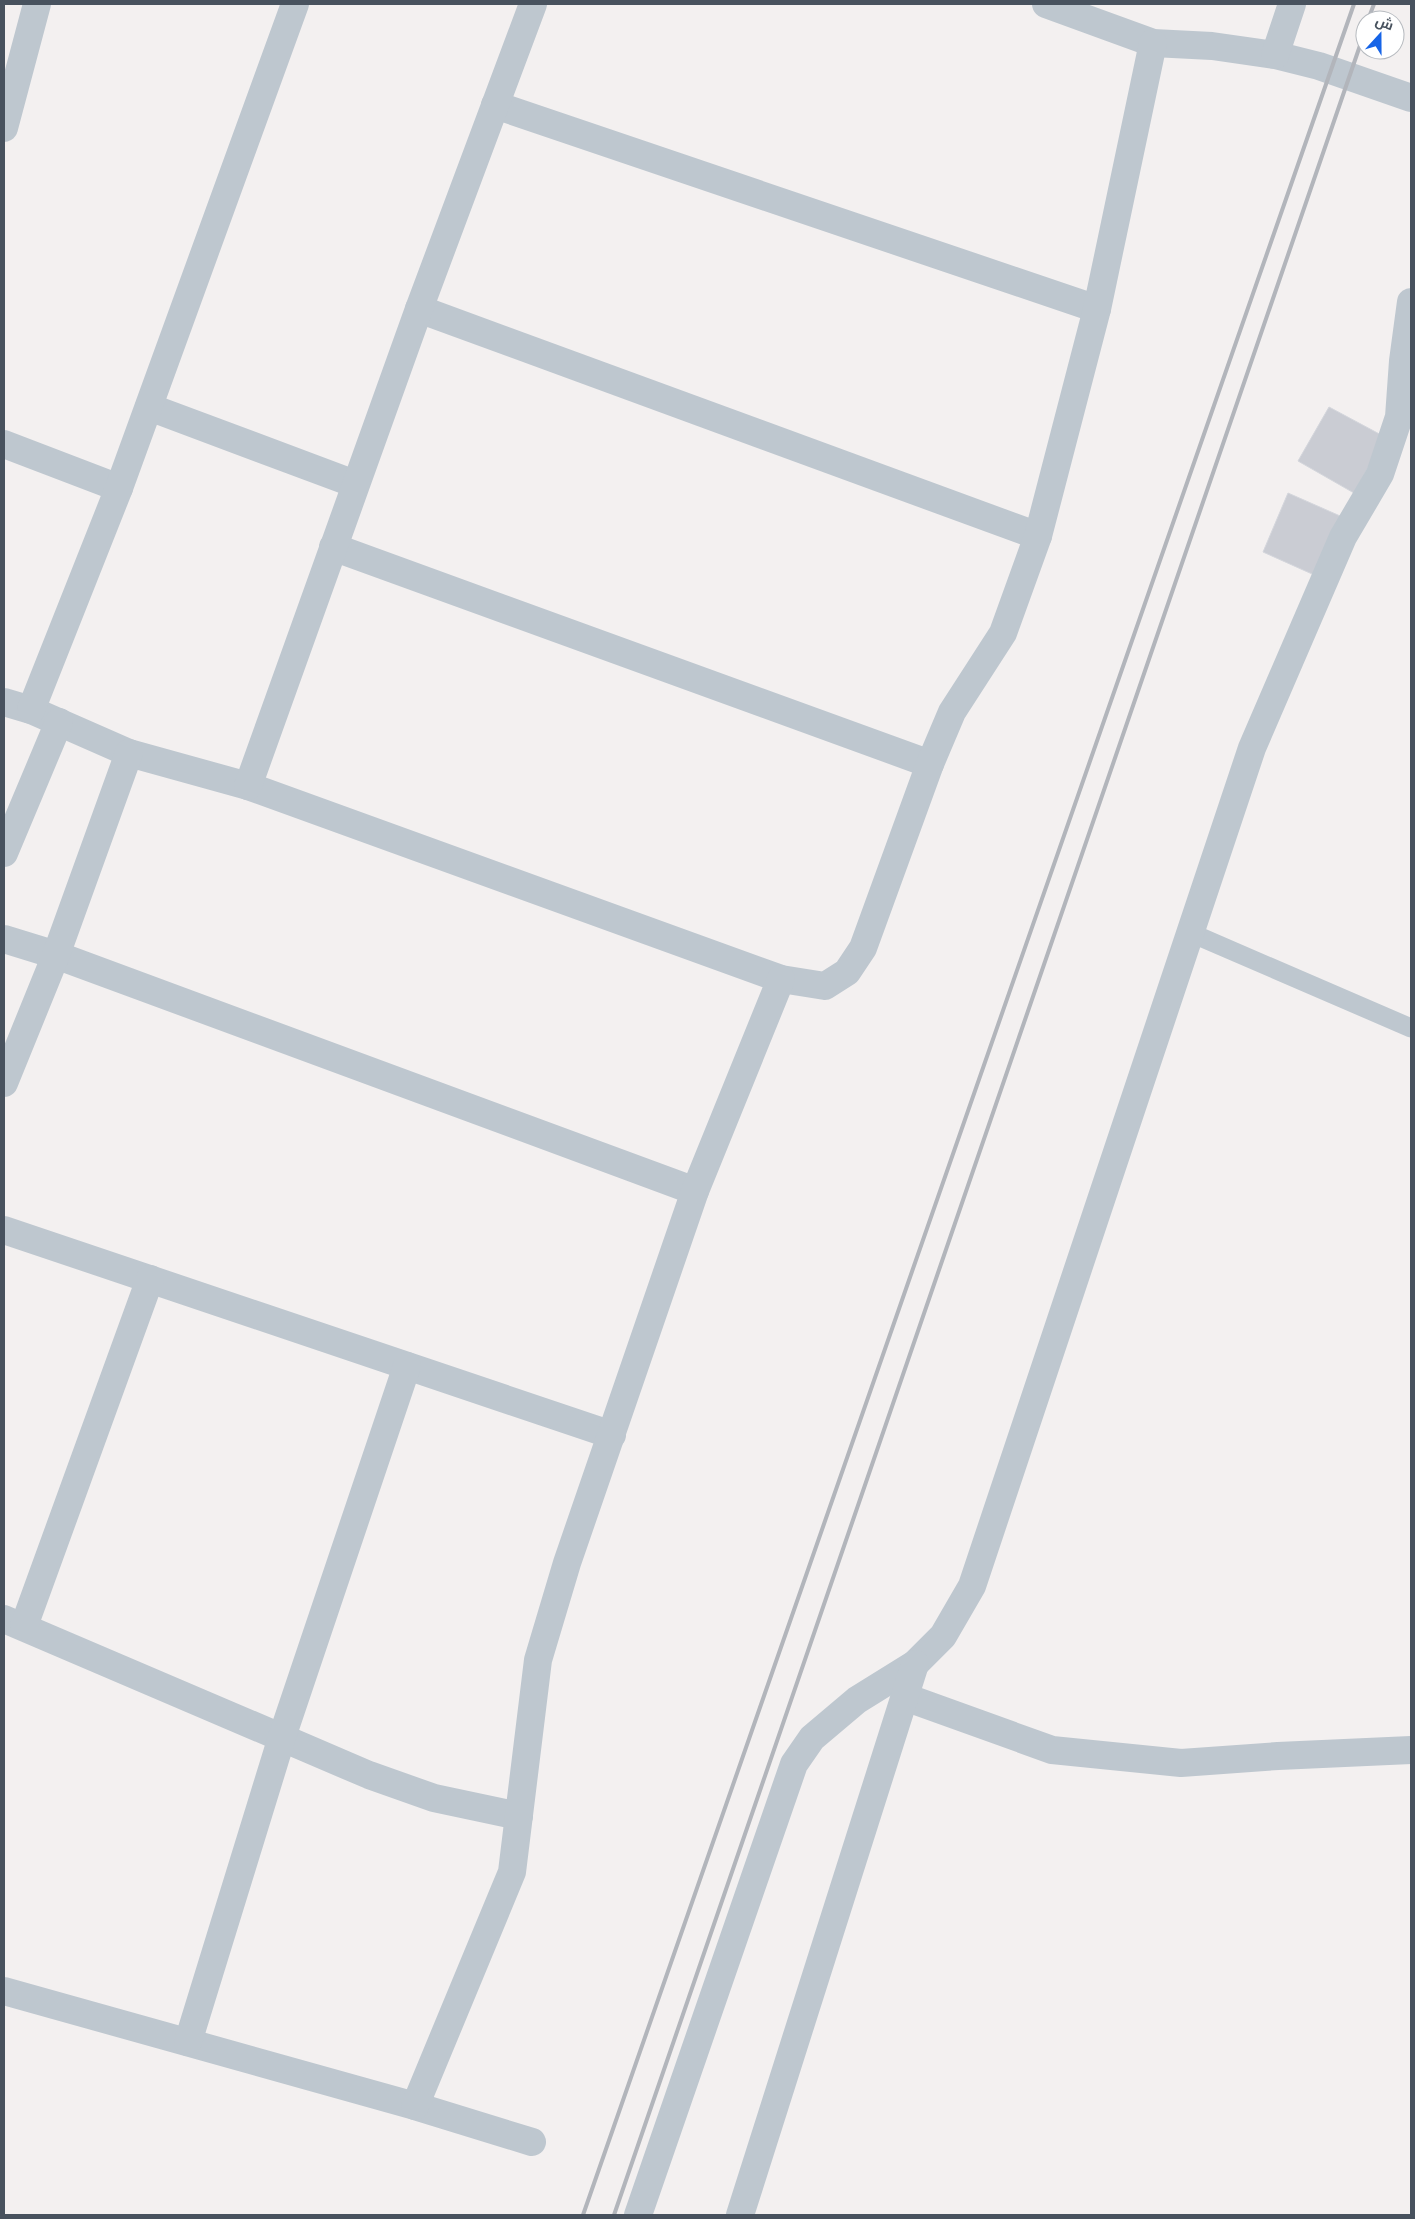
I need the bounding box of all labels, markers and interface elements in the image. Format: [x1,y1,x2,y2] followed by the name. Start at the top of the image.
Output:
[1355,10,1405,60] north arrow
[1373,12,1396,34] text: ش

